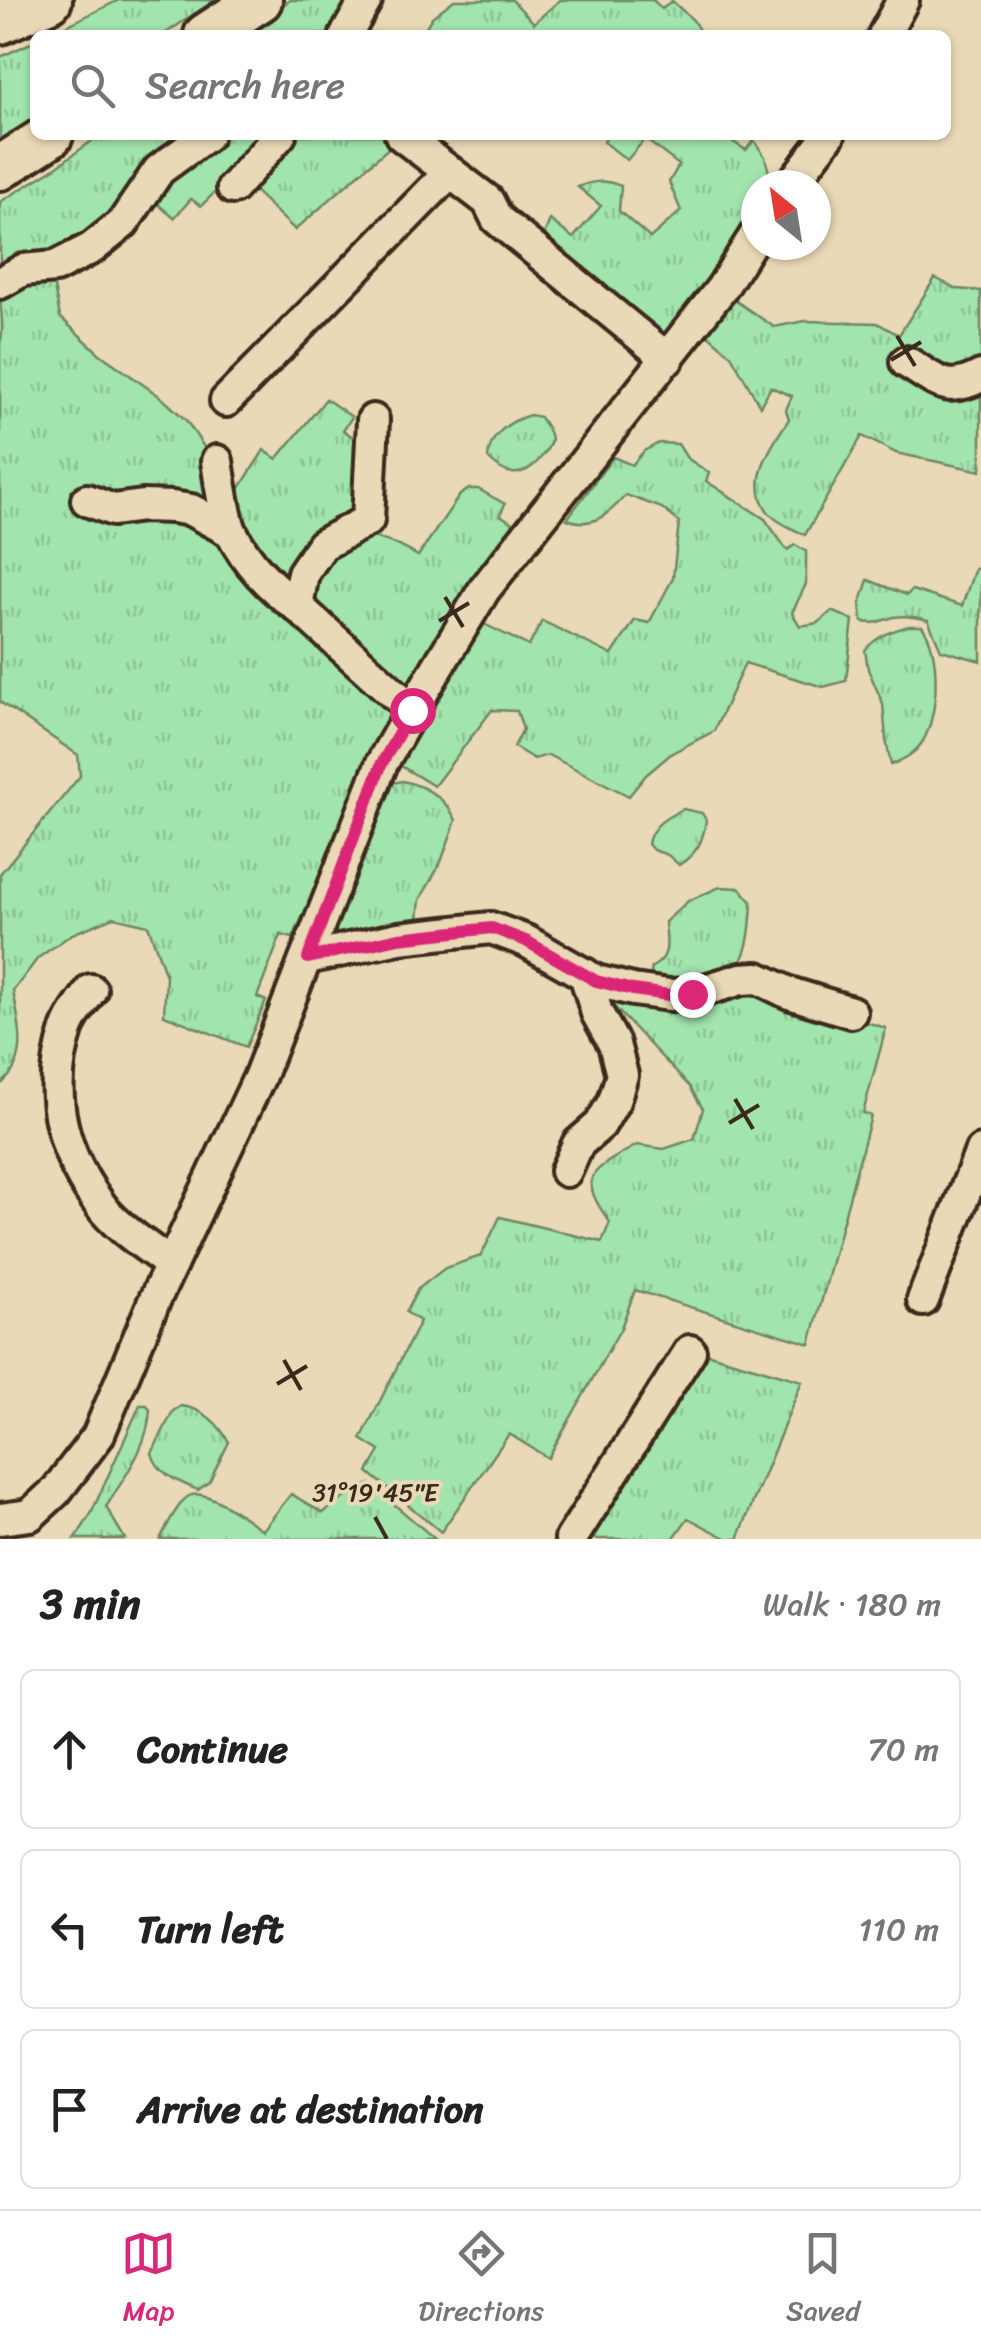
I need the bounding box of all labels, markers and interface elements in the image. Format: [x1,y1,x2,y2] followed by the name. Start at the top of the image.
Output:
[30,30,951,140] search box
[145,52,345,119] text: Search here
[65,58,120,113] icon: search
[741,170,831,260] north arrow
[390,688,436,734] route start
[670,972,716,1018] route end
[312,1470,440,1515] text: 31°19'45"E
[40,1567,140,1641] text: 3 min
[763,1576,941,1633] text: Walk · 180 m
[137,1716,288,1783] text: Continue
[868,1721,939,1778] text: 70 m
[42,1722,97,1777] icon: ahead
[137,1896,283,1963] text: Turn left
[858,1901,939,1958] text: 110 m
[42,1902,97,1957] icon: left
[137,2076,484,2143] text: Arrive at destination
[42,2082,97,2137] icon: arrive
[121,2226,176,2335] tab: Map
[418,2226,544,2335] tab: Directions
[786,2226,860,2335] tab: Saved

